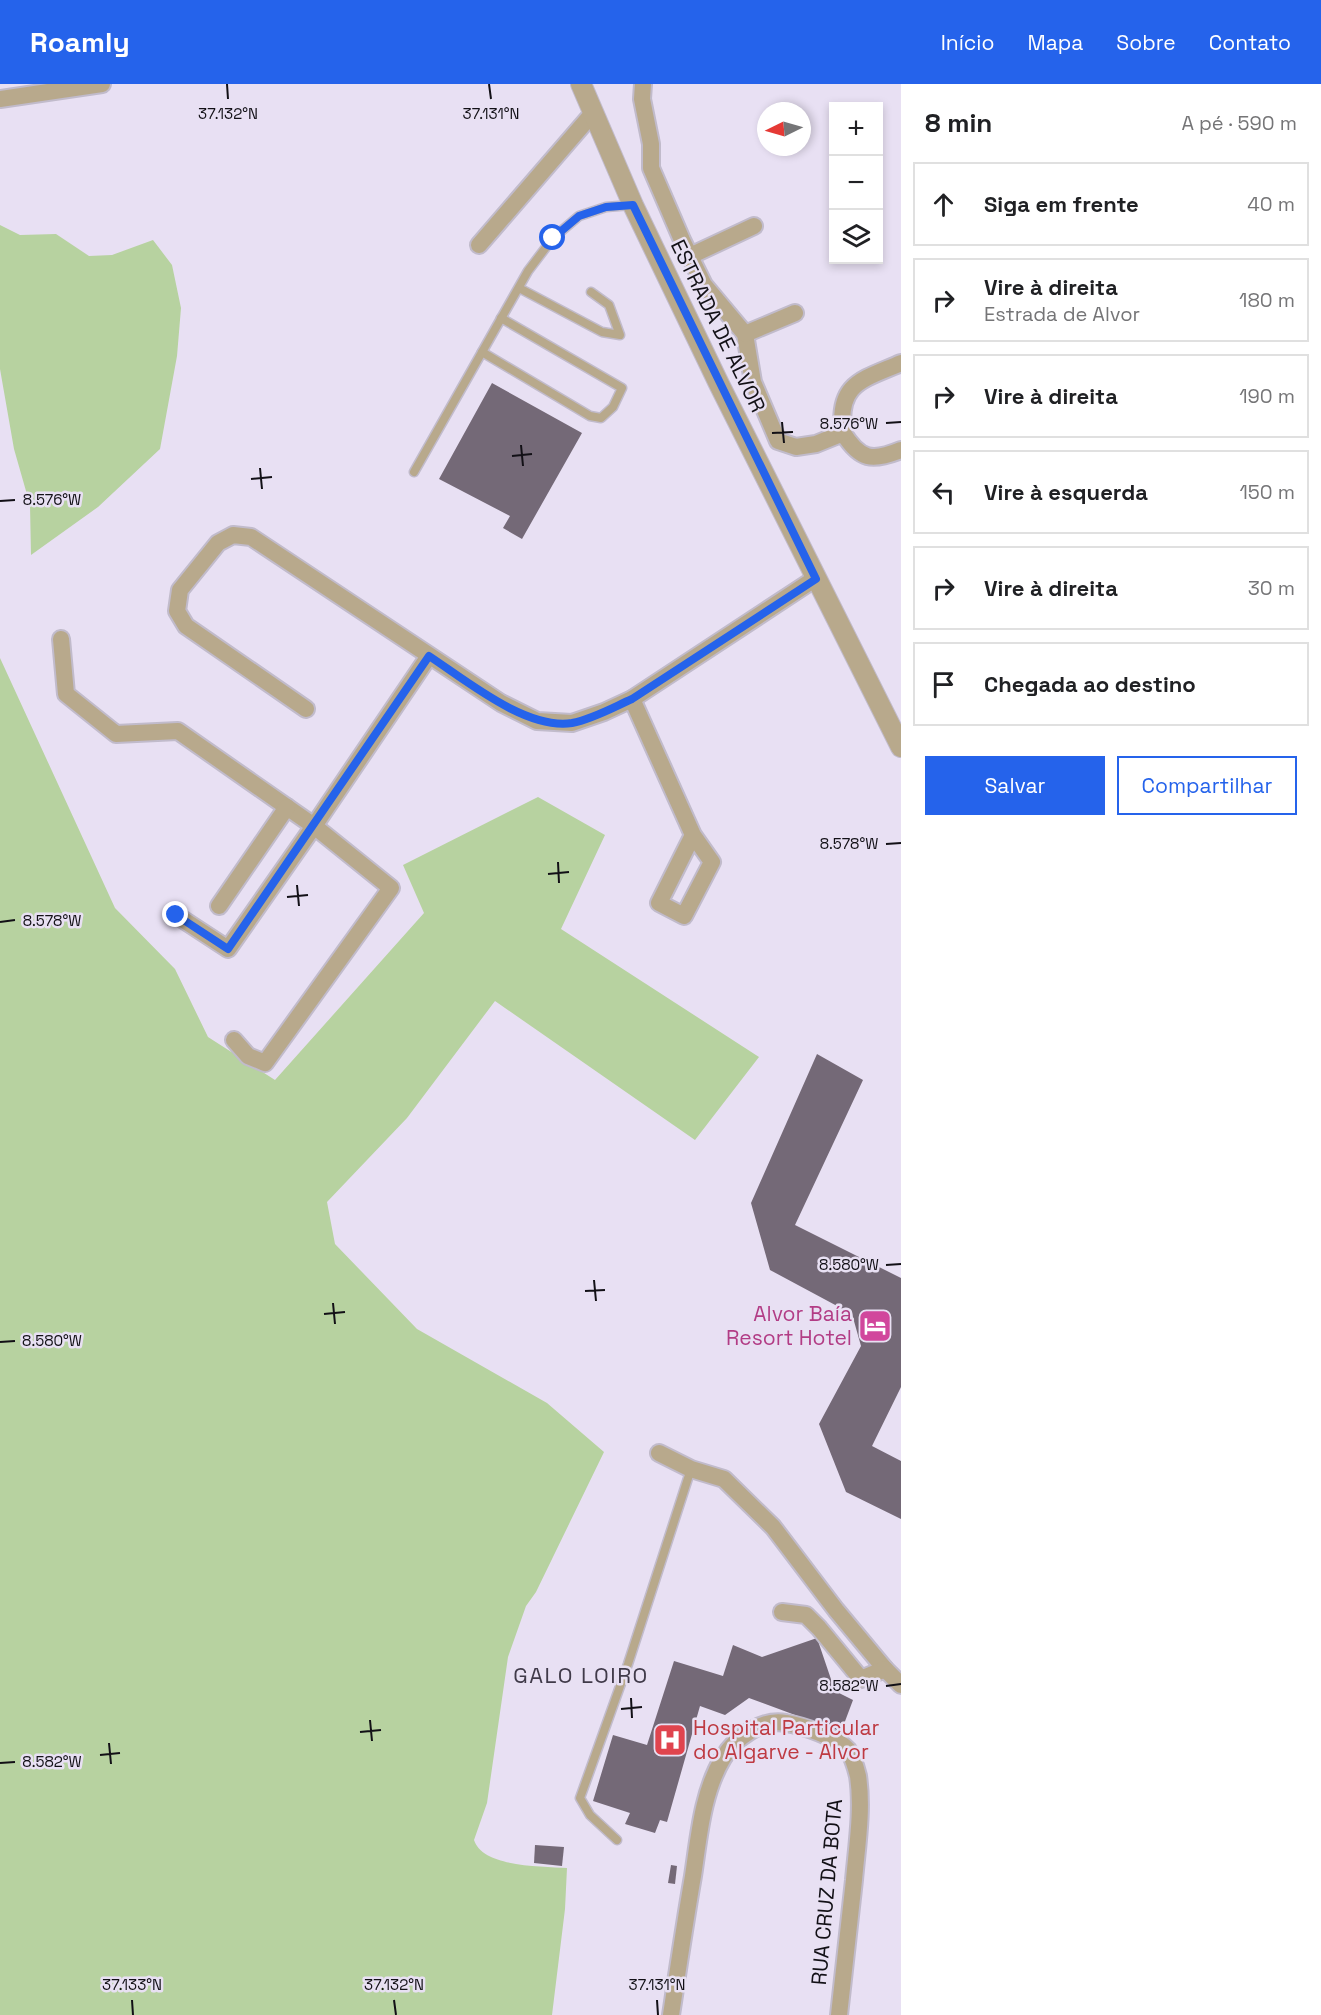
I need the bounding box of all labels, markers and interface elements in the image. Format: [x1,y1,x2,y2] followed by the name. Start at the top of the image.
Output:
[30,24,130,60] text: Roamly
[941,29,994,56] text: Início
[1027,29,1083,56] text: Mapa
[1116,29,1176,56] text: Sobre
[1209,29,1291,56] text: Contato
[757,102,811,156] north arrow
[829,102,883,264] map controls
[829,102,883,156] button: +
[198,104,258,123] text: 37.132°N
[463,104,519,123] text: 37.131°N
[925,106,992,140] text: 8 min
[1181,110,1297,136] text: A pé · 590 m
[829,156,883,210] button: −
[927,188,960,221] icon: ahead
[984,190,1139,218] text: Siga em frente
[1247,191,1295,217] text: 40 m
[829,210,883,264] button: layers
[539,224,565,250] route start
[665,235,772,417] street label: ESTRADA DE ALVOR
[984,273,1118,301] text: Vire à direita
[927,284,960,317] icon: right
[1239,287,1295,313] text: 180 m
[984,301,1140,327] text: Estrada de Alvor
[927,380,960,413] icon: right
[984,382,1118,410] text: Vire à direita
[1239,383,1295,409] text: 190 m
[820,414,878,433] text: 8.576°W
[927,476,960,509] icon: left
[984,478,1148,506] text: Vire à esquerda
[1240,479,1295,505] text: 150 m
[23,490,81,509] text: 8.576°W
[927,572,960,605] icon: right
[984,574,1118,602] text: Vire à direita
[1248,575,1295,601] text: 30 m
[927,668,960,701] icon: arrive
[984,670,1196,698] text: Chegada ao destino
[925,756,1105,815] button: Salvar
[1117,756,1297,815] button: Compartilhar
[820,834,878,853] text: 8.578°W
[162,901,188,927] route end
[23,911,81,930] text: 8.578°W
[819,1255,879,1274] text: 8.580°W
[726,1300,852,1351] place label: Alvor Baía Resort Hotel
[857,1308,893,1344] hotel icon: Alvor Baía Resort Hotel
[22,1331,82,1350] text: 8.580°W
[513,1661,649,1689] district label: GALO LOIRO
[819,1676,879,1695] text: 8.582°W
[693,1714,880,1765] place label: Hospital Particular do Algarve - Alvor
[652,1722,688,1758] hospital icon: Hospital Particular do Algarve - Alvor
[22,1752,82,1771] text: 8.582°W
[805,1798,848,1986] street label: RUA CRUZ DA BOTA
[102,1975,162,1994] text: 37.133°N
[364,1975,424,1994] text: 37.132°N
[629,1975,685,1994] text: 37.131°N

